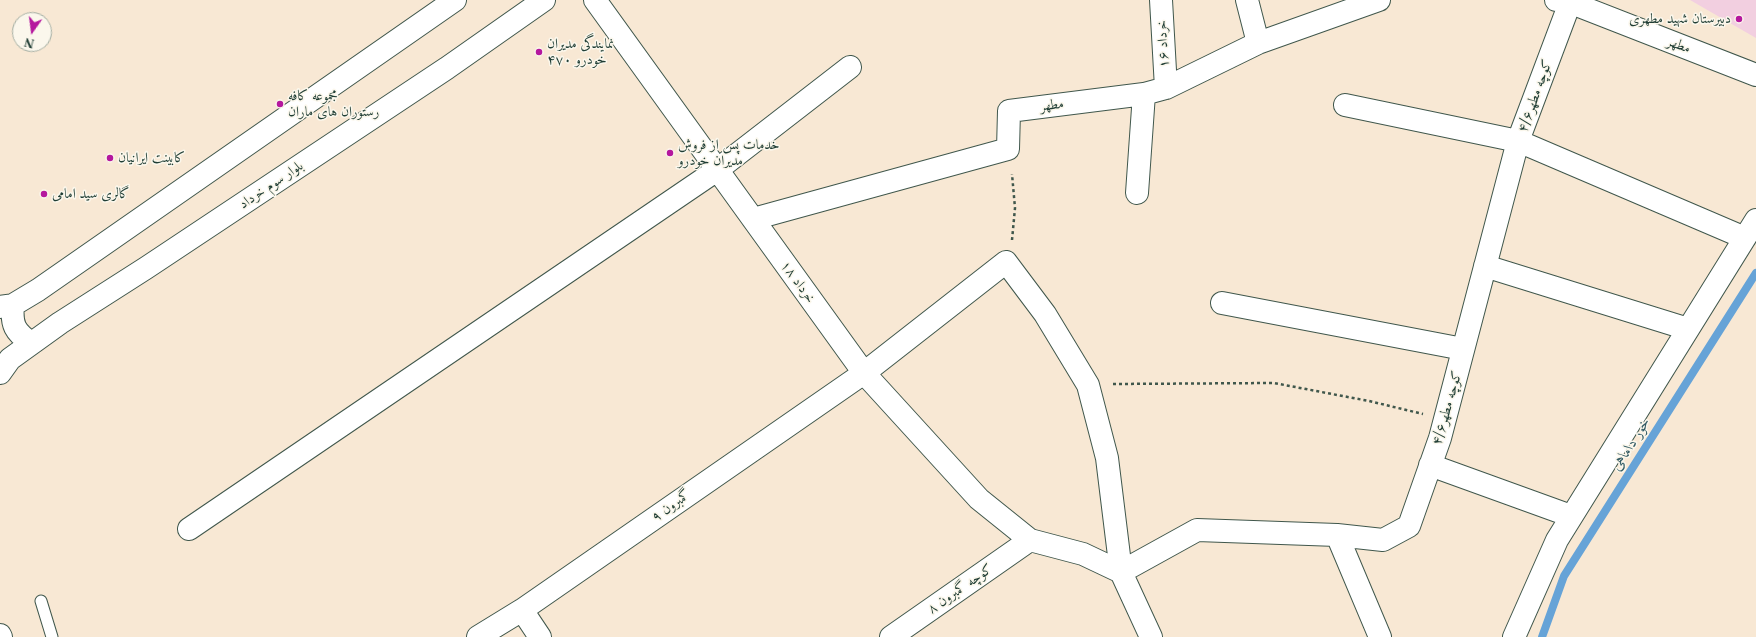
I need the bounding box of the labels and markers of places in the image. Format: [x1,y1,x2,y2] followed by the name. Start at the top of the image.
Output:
[1629,11,1731,27] place label: دبیرستان شهید مطهری
[1734,14,1744,24] marker: دبیرستان شهید مطهری
[547,36,614,68] place label: نمایندگی مدیران خودرو ۴۷۰
[534,47,544,57] marker: نمایندگی مدیران خودرو ۴۷۰
[288,88,379,120] place label: مجموعه کافه رستوران های ماران
[275,99,285,109] marker: مجموعه کافه رستوران های ماران
[678,137,779,170] place label: خدمات پس از فروش مدیران خودرو
[665,148,675,158] marker: خدمات پس از فروش مدیران خودرو
[118,150,185,166] place label: کابینت ایرانیان
[105,153,115,163] marker: کابینت ایرانیان
[52,186,130,202] place label: گالری سید امامی
[39,189,49,199] marker: گالری سید امامی

